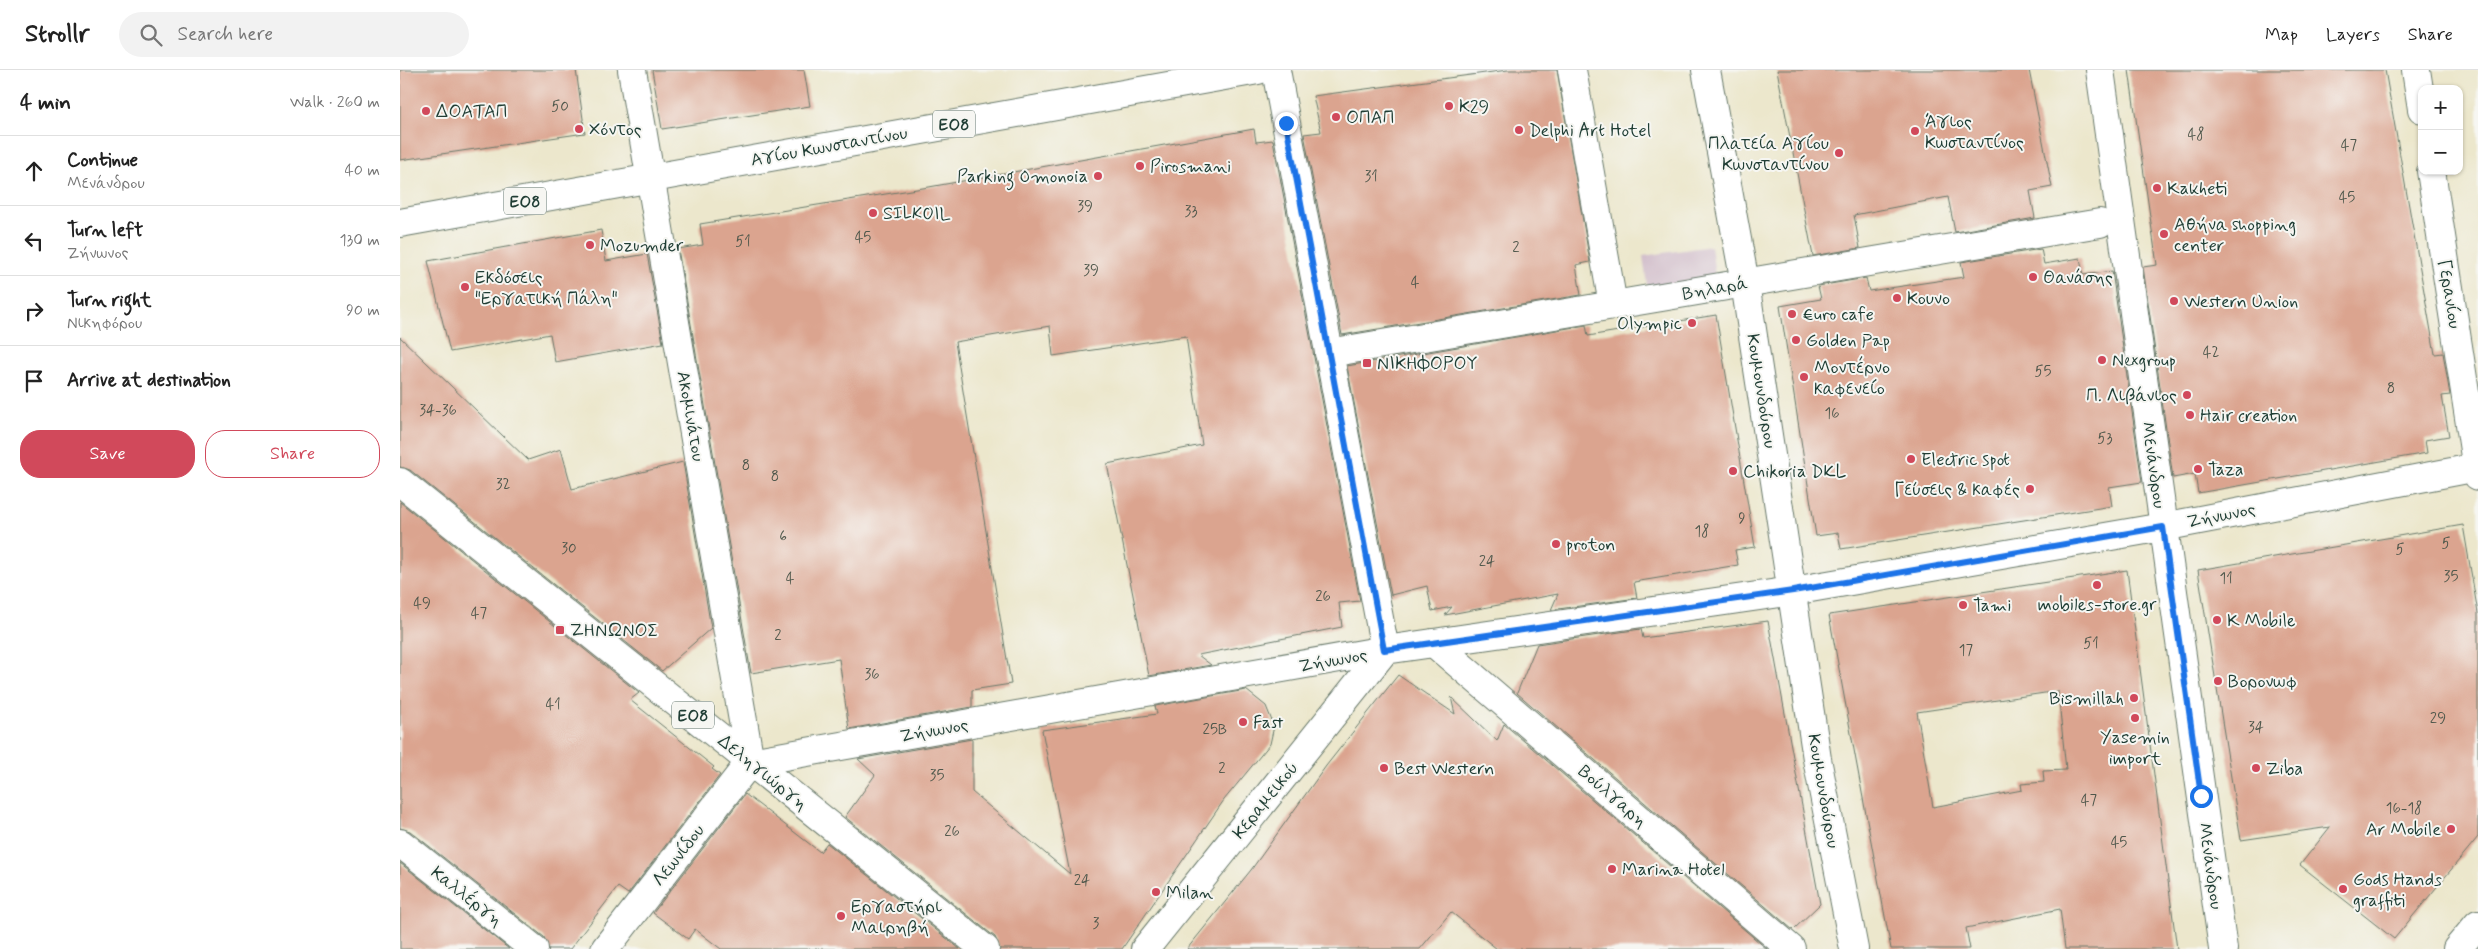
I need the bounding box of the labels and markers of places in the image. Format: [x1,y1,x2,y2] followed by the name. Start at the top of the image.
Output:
[1459,95,1489,119] place label: Κ29
[436,100,508,124] place label: ΔΟΑΤΑΠ
[1443,100,1455,112] marker: Κ29
[420,105,432,117] marker: ΔΟΑΤΑΠ
[1346,106,1394,130] place label: ΟΠΑΠ
[1925,110,2024,155] place label: Άγιος Κωσταντίνος
[1330,111,1342,123] marker: ΟΠΑΠ
[589,118,642,142] place label: Χόντος
[1529,119,1651,143] place label: Delphi Art Hotel
[573,123,585,135] marker: Χόντος
[1513,124,1525,136] marker: Delphi Art Hotel
[1909,125,1921,137] marker: Άγιος Κωσταντίνος
[1708,132,1829,177] place label: Πλατεία Αγίου Κωνσταντίνου
[1833,147,1845,159] marker: Πλατεία Αγίου Κωνσταντίνου
[1150,155,1231,179] place label: Pirosmani
[1134,160,1146,172] marker: Pirosmani
[957,165,1088,191] place label: Parking Omonoia
[1092,170,1104,182] marker: Parking Omonoia
[2167,177,2227,201] place label: Kakheti
[2151,182,2163,194] marker: Kakheti
[883,202,951,226] place label: SILKOIL
[867,207,879,219] marker: SILKOIL
[2174,213,2296,258] place label: Αθήνα shopping center
[2158,228,2170,240] marker: Αθήνα shopping center
[600,234,684,258] place label: Mozumder
[584,239,596,251] marker: Mozumder
[475,266,618,311] place label: Εκδόσεις "Εργατική Πάλη"
[2043,266,2113,290] place label: Θανάσης
[2027,271,2039,283] marker: Θανάσης
[459,281,471,293] marker: Εκδόσεις "Εργατική Πάλη"
[1907,287,1950,311] place label: Κουνο
[2184,290,2298,314] place label: Western Union
[1891,292,1903,304] marker: Κουνο
[2168,295,2180,307] marker: Western Union
[1802,303,1874,327] place label: €uro cafe
[1786,308,1798,320] marker: €uro cafe
[1617,312,1682,336] place label: Olympic
[1686,317,1698,329] marker: Olympic
[1806,329,1890,353] place label: Golden Pap
[1790,334,1802,346] marker: Golden Pap
[2112,349,2176,373] place label: Nexgroup
[1377,352,1478,376] place label: ΝΙΚΗΦΟΡΟΥ
[2096,354,2108,366] marker: Nexgroup
[1814,355,1890,401] place label: Μοντέρνο καφενείο
[1361,357,1373,369] marker: ΝΙΚΗΦΟΡΟΥ
[1798,371,1810,383] marker: Μοντέρνο καφενείο
[2086,384,2177,408] place label: Π. Λιβάνιος
[2181,389,2193,401] marker: Π. Λιβάνιος
[2200,404,2297,428] place label: Hair creation
[2184,409,2196,421] marker: Hair creation
[1921,448,2010,472] place label: Electric spot
[1905,453,1917,465] marker: Electric spot
[2208,458,2244,482] place label: Taza
[1743,460,1847,484] place label: Chikoria DKL
[2192,463,2204,475] marker: Taza
[1727,465,1739,477] marker: Chikoria DKL
[1894,477,2020,502] place label: Γεύσεις & καφές
[2024,483,2036,495] marker: Γεύσεις & καφές
[1566,533,1615,557] place label: proton
[1550,538,1562,550] marker: proton
[2091,579,2103,591] marker: mobiles-store.gr
[2038,593,2157,617] place label: mobiles-store.gr
[1973,594,2011,618] place label: Tami
[1957,599,1969,611] marker: Tami
[2227,609,2295,633] place label: K Mobile
[2211,614,2223,626] marker: K Mobile
[570,619,658,643] place label: ΖΗΝΩΝΟΣ
[554,624,566,636] marker: ΖΗΝΩΝΟΣ
[2228,670,2297,694] place label: Βορονωφ
[2212,675,2224,687] marker: Βορονωφ
[2049,687,2124,711] place label: Bismillah
[2128,692,2140,704] marker: Bismillah
[1253,711,1284,735] place label: Fast
[2129,712,2141,724] marker: Yasemin import
[1237,716,1249,728] marker: Fast
[2100,726,2170,771] place label: Yasemin import
[1394,757,1495,781] place label: Best Western
[2266,757,2303,781] place label: Ziba
[1378,762,1390,774] marker: Best Western
[2250,762,2262,774] marker: Ziba
[2366,818,2441,842] place label: Ar Mobile
[2445,823,2457,835] marker: Ar Mobile
[1622,858,1725,882] place label: Marina Hotel
[1606,863,1618,875] marker: Marina Hotel
[2353,868,2442,913] place label: Gods Hands graffiti
[1166,881,1213,905] place label: Milan
[2337,883,2349,895] marker: Gods Hands graffiti
[1150,886,1162,898] marker: Milan
[851,895,942,940] place label: Εργαστήρι Μαιρηβή
[835,910,847,922] marker: Εργαστήρι Μαιρηβή

